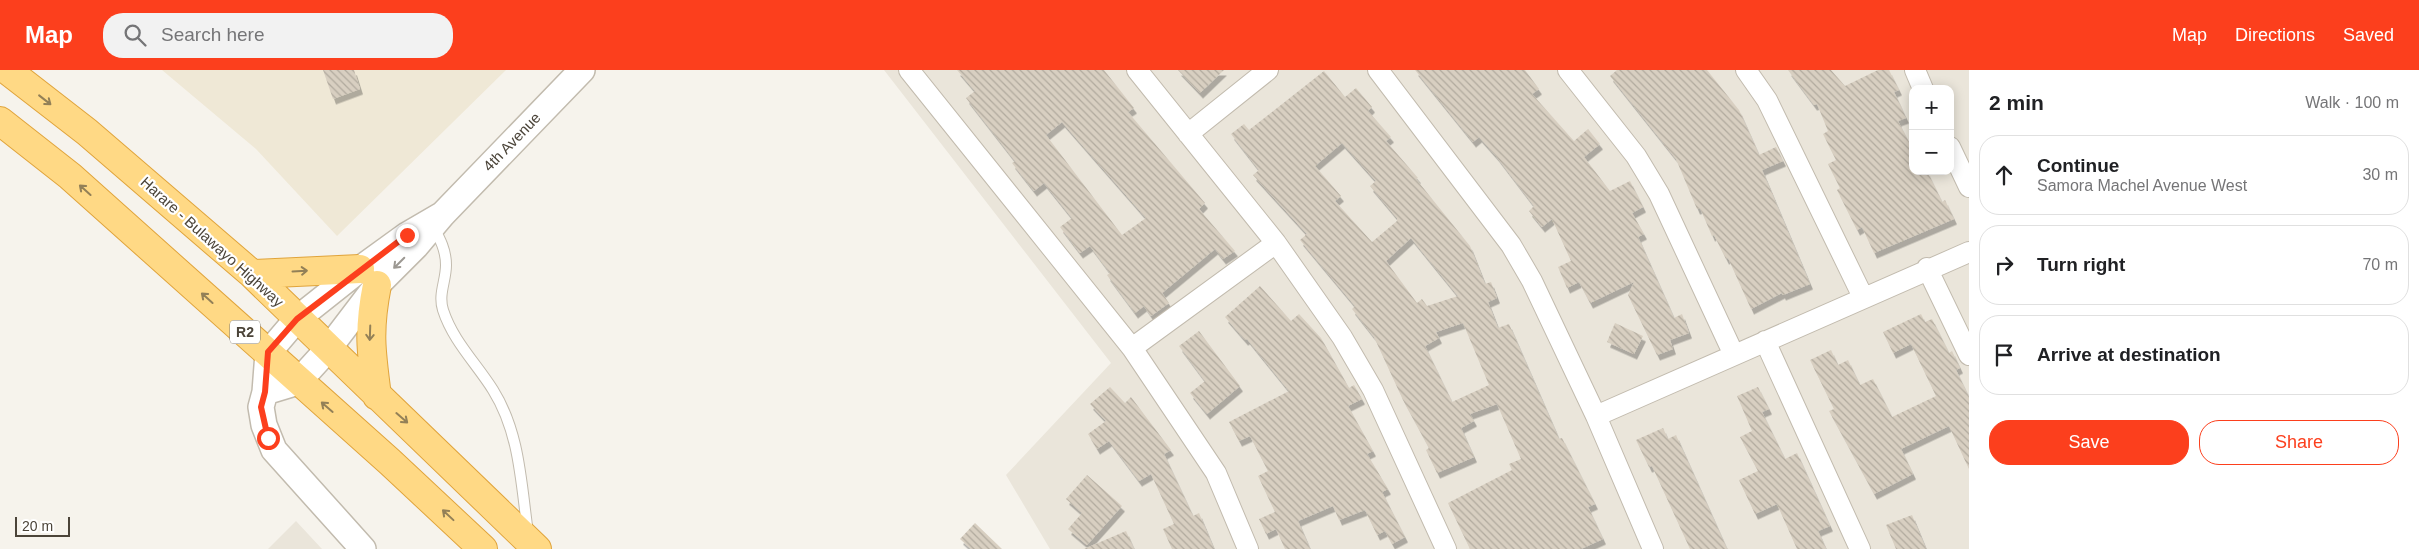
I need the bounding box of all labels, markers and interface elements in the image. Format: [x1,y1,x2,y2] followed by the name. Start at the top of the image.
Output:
[103,13,453,58] search box
[25,21,73,48] text: Map
[121,21,149,49] icon: search
[161,24,265,45] text: Search here
[2172,25,2207,45] text: Map
[2235,25,2315,45] text: Directions
[2343,25,2394,45] text: Saved
[1909,85,1954,175] map controls
[1909,85,1954,130] button: +
[1989,91,2044,114] text: 2 min
[38,94,51,105] one-way arrow
[2305,94,2399,111] text: Walk · 100 m
[480,109,544,174] street label: 4th Avenue
[1909,130,1954,175] button: −
[2037,155,2119,176] text: Continue
[1990,161,2018,189] icon: ahead
[2362,166,2398,183] text: 30 m
[138,173,287,310] street label: Harare - Bulawayo Highway
[2037,177,2247,194] text: Samora Machel Avenue West
[79,184,92,196] one-way arrow
[396,224,419,247] route end
[1990,251,2018,279] icon: right
[2037,254,2125,275] text: Turn right
[2362,256,2398,273] text: 70 m
[393,257,405,270] one-way arrow
[292,267,308,276] one-way arrow
[200,292,213,304] one-way arrow
[230,320,260,344] road number: R2
[365,324,375,340] one-way arrow
[1990,341,2018,369] icon: arrive
[2037,344,2221,365] text: Arrive at destination
[321,402,334,413] one-way arrow
[396,412,409,424] one-way arrow
[1989,420,2189,465] button: Save
[2199,420,2399,465] button: Share
[257,427,280,450] route start
[442,509,454,521] one-way arrow
[15,514,70,537] scale bar
[22,518,53,534] text: 20 m

